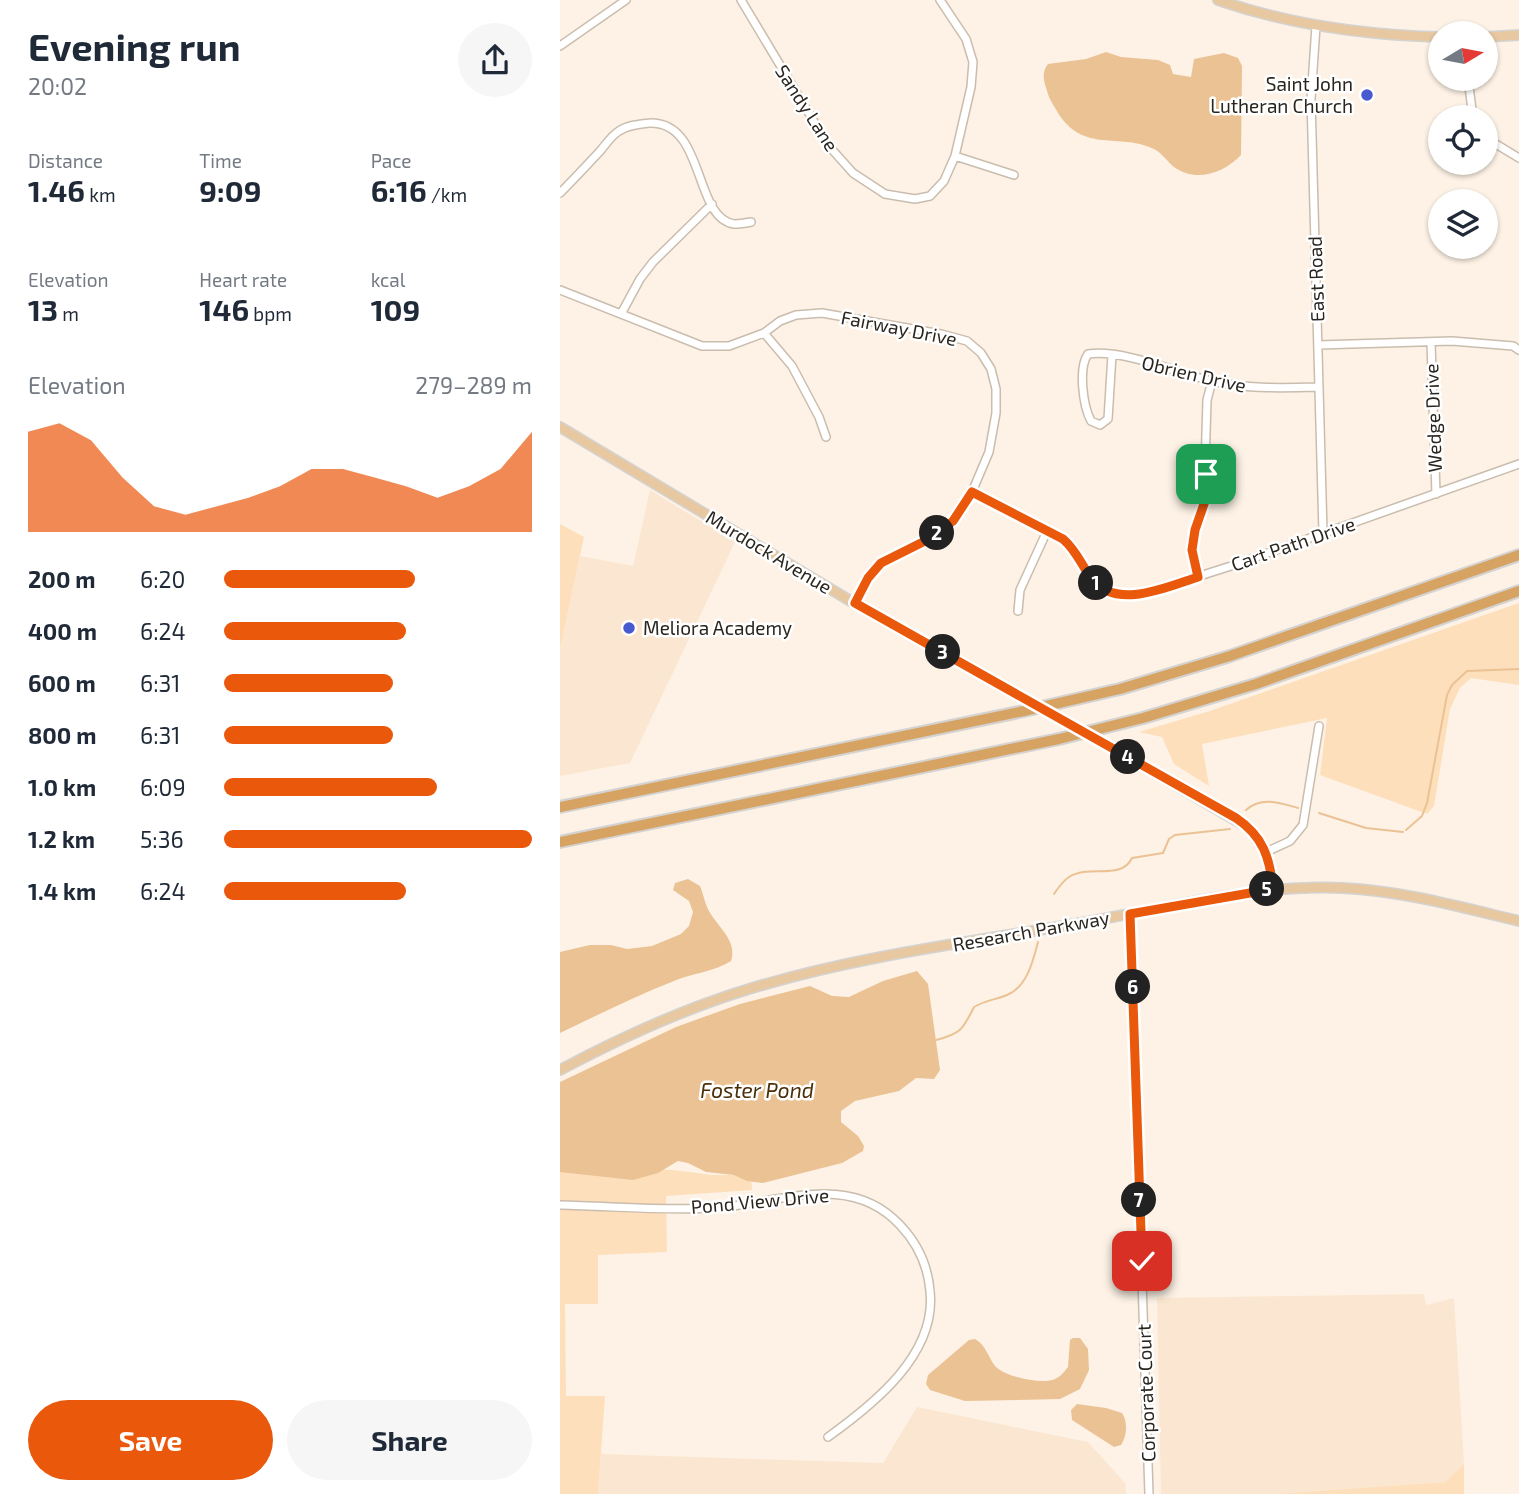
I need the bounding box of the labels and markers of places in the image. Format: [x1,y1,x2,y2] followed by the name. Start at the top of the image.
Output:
[1210,72,1353,117] place label: Saint John Lutheran Church
[1359,87,1375,103] marker: Saint John Lutheran Church
[1176,444,1236,504] pin
[920,516,954,550] pin: 2
[1078,566,1114,600] pin: 1
[643,616,792,639] place label: Meliora Academy
[621,620,637,636] marker: Meliora Academy
[926,634,960,670] pin: 3
[1110,740,1146,774] pin: 4
[1250,872,1284,906] pin: 5
[1116,970,1150,1004] pin: 6
[1122,1182,1156,1218] pin: 7
[1112,1231,1172,1291] pin

